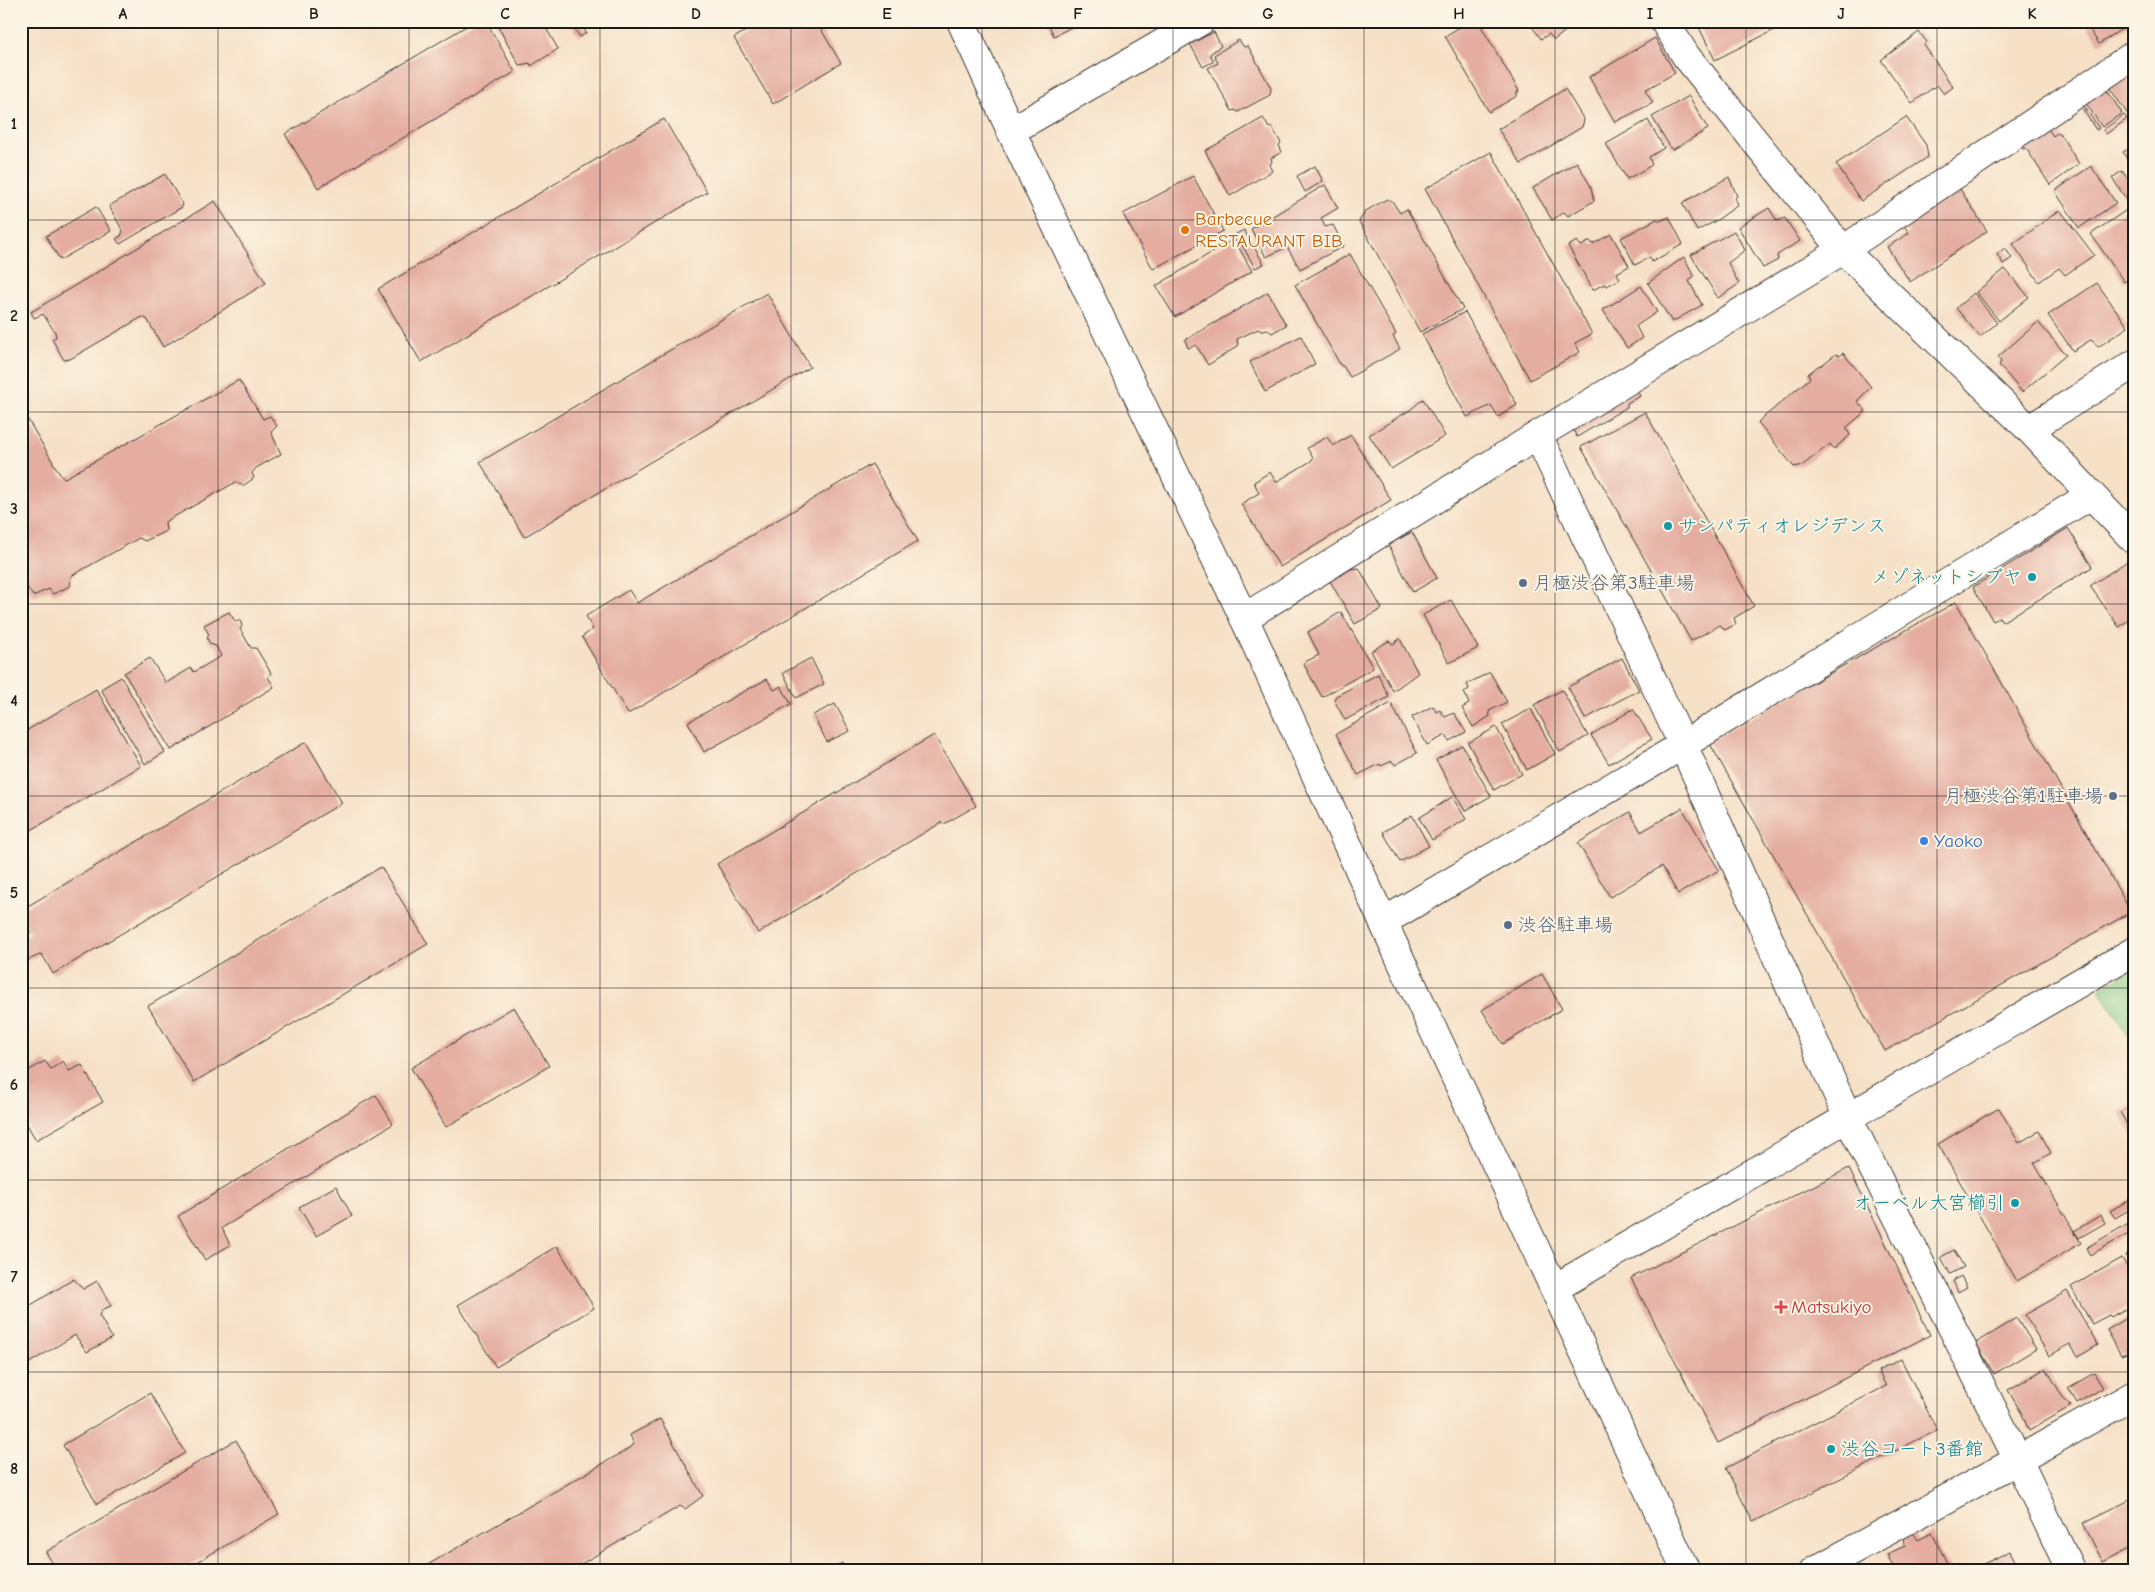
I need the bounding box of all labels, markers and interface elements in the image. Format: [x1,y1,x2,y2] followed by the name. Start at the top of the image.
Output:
[119,5,128,23] text: A
[309,5,319,23] text: B
[500,5,510,23] text: C
[691,5,701,23] text: D
[882,5,892,23] text: E
[1073,5,1083,23] text: F
[1262,5,1274,23] text: G
[1453,5,1465,23] text: H
[1647,5,1653,23] text: I
[1837,5,1845,23] text: J
[2027,5,2037,23] text: K
[11,115,17,133] text: 1
[1195,208,1343,252] place label: Barbecue RESTAURANT BIB
[1179,224,1191,236] marker: Barbecue RESTAURANT BIB
[10,307,18,325] text: 2
[10,500,18,518] text: 3
[1678,515,1886,537] place label: サンパティオレジデンス
[1662,520,1674,532] marker: サンパティオレジデンス
[1871,566,2022,588] place label: メゾネットシブヤ
[2026,571,2038,583] marker: メゾネットシブヤ
[1533,572,1695,594] place label: 月極渋谷第3駐車場
[1517,577,1529,589] marker: 月極渋谷第3駐車場
[10,692,18,710] text: 4
[1943,785,2103,807] place label: 月極渋谷第1駐車場
[2107,790,2119,802] marker: 月極渋谷第1駐車場
[1934,830,1983,852] place label: Yaoko
[1918,835,1930,847] marker: Yaoko
[10,884,18,902] text: 5
[1518,914,1613,936] place label: 渋谷駐車場
[1502,919,1514,931] marker: 渋谷駐車場
[10,1076,18,1094] text: 6
[1853,1192,2005,1214] place label: オーベル大宮櫛引
[2009,1197,2021,1209] marker: オーベル大宮櫛引
[10,1268,18,1286] text: 7
[1791,1296,1872,1318] place label: Matsukiyo
[1775,1301,1787,1313] marker: Matsukiyo
[1841,1438,1984,1460] place label: 渋谷コート3番館
[1825,1443,1837,1455] marker: 渋谷コート3番館
[10,1460,18,1478] text: 8

